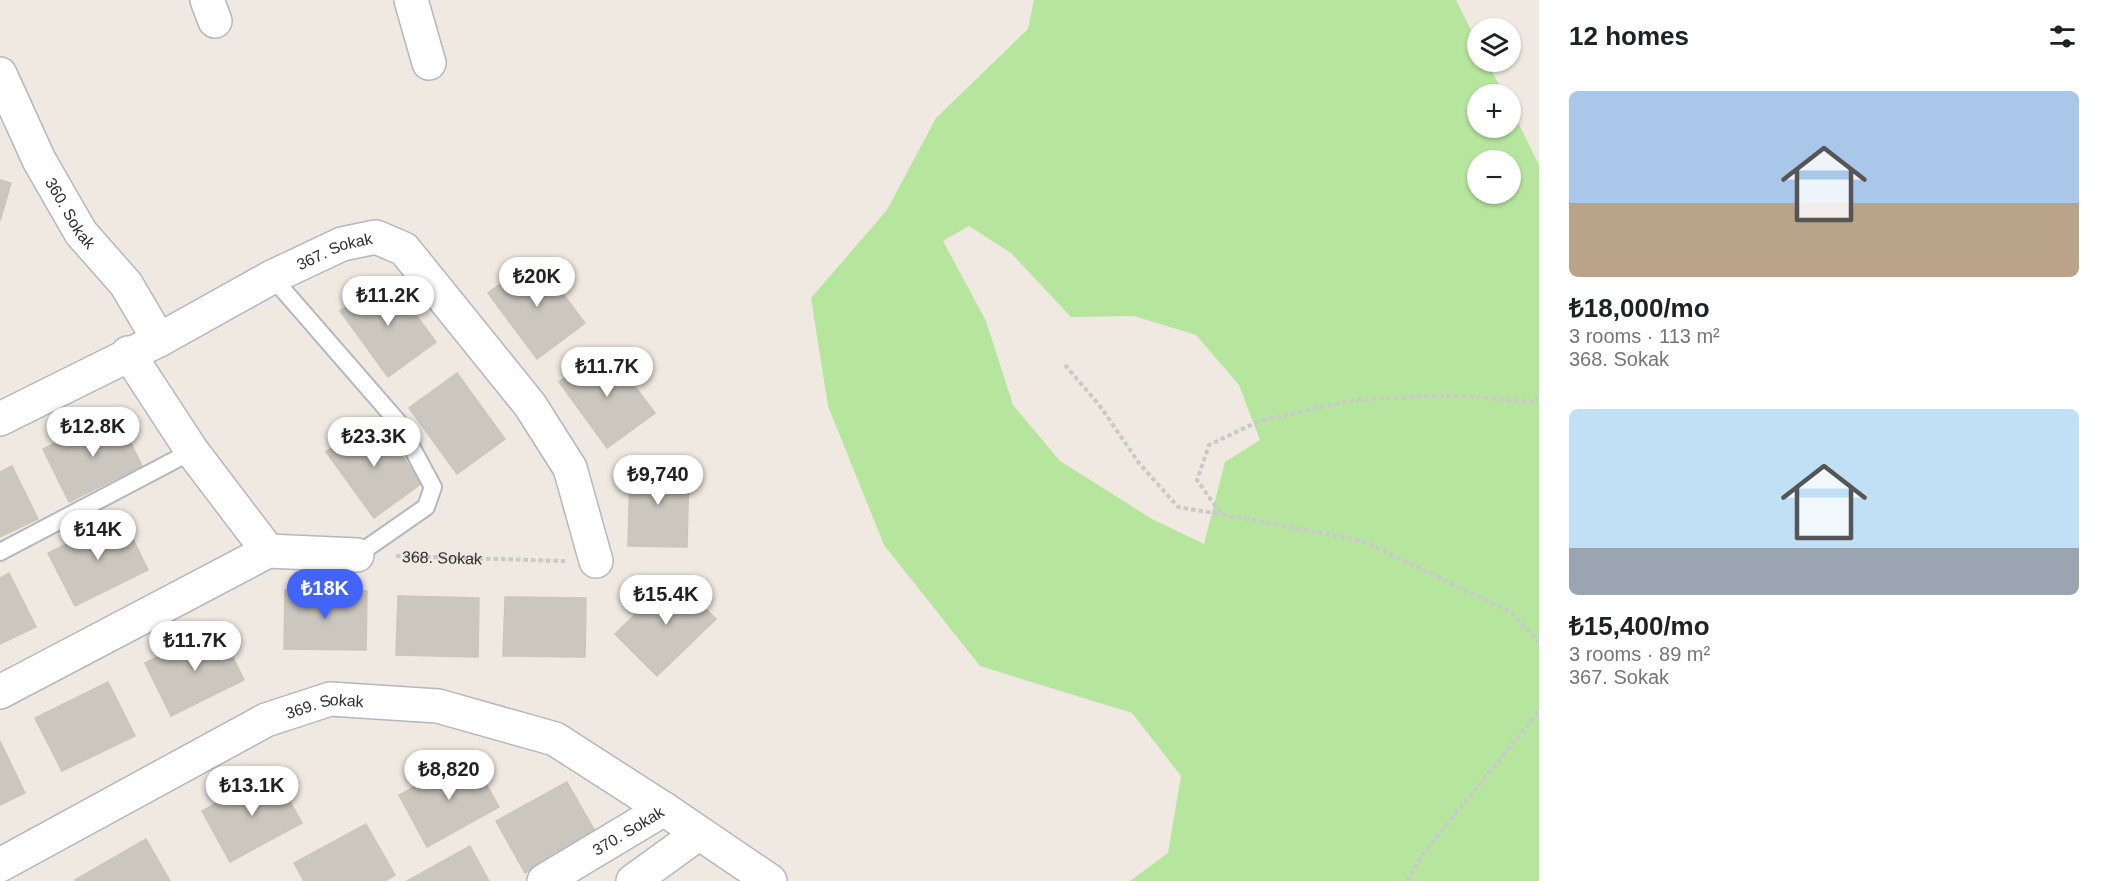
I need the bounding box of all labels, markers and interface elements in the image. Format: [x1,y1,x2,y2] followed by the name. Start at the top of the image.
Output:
[1467,18,1521,204] map controls
[1467,18,1521,72] button: layers
[2046,20,2079,53] icon: filters
[1569,21,1689,51] text: 12 homes
[1467,84,1521,138] button: +
[1770,130,1878,238] icon: home
[1467,150,1521,204] button: −
[42,174,100,252] street label: 360. Sokak
[294,229,375,273] street label: 367. Sokak
[501,257,573,308] pin: ₺20K
[513,265,561,287] text: ₺20K
[339,276,437,327] pin: ₺11.2K
[356,284,420,306] text: ₺11.2K
[1569,293,1710,323] text: ₺18,000/mo
[1569,325,1720,347] text: 3 rooms · 113 m²
[558,347,656,398] pin: ₺11.7K
[1569,348,1669,370] text: 368. Sokak
[575,355,639,377] text: ₺11.7K
[44,407,142,458] pin: ₺12.8K
[61,415,125,437] text: ₺12.8K
[325,417,423,468] pin: ₺23.3K
[342,425,406,447] text: ₺23.3K
[1770,448,1878,556] icon: home
[609,455,707,506] pin: ₺9,740
[627,463,689,485] text: ₺9,740
[62,510,134,561] pin: ₺14K
[74,518,122,540] text: ₺14K
[402,548,483,567] street label: 368. Sokak
[289,569,361,620] pin: ₺18K
[617,575,715,626] pin: ₺15.4K
[301,577,349,599] text: ₺18K
[634,583,698,605] text: ₺15.4K
[1569,611,1710,641] text: ₺15,400/mo
[146,621,244,672] pin: ₺11.7K
[163,629,227,651] text: ₺11.7K
[1569,643,1710,665] text: 3 rooms · 89 m²
[1569,666,1669,688] text: 367. Sokak
[283,691,365,722] street label: 369. Sokak
[400,750,498,801] pin: ₺8,820
[418,758,480,780] text: ₺8,820
[203,766,301,817] pin: ₺13.1K
[220,774,284,796] text: ₺13.1K
[589,802,668,858] street label: 370. Sokak

